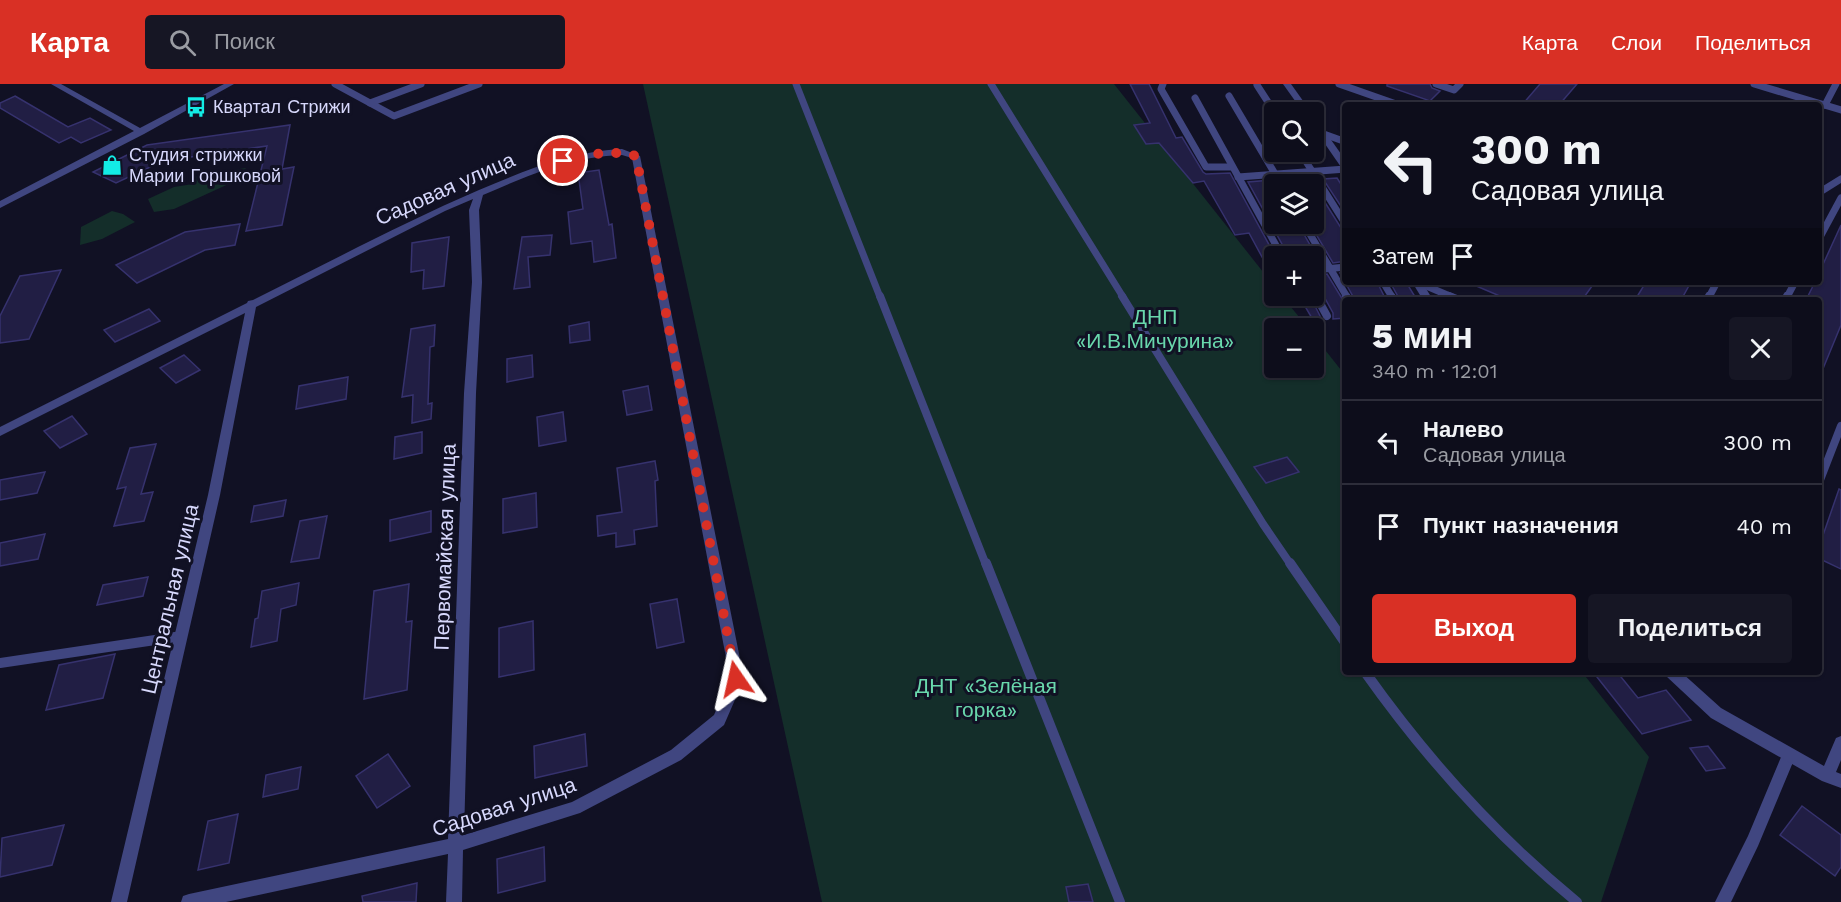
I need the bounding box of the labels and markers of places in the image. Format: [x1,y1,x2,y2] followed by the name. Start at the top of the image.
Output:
[184,95,208,119] bus stop icon: Квартал Стрижи
[213,96,351,117] place label: Квартал Стрижи
[537,135,588,186] pin
[129,144,281,186] place label: Студия стрижки Марии Горшковой
[100,153,124,177] shop icon: Студия стрижки Марии Горшковой

